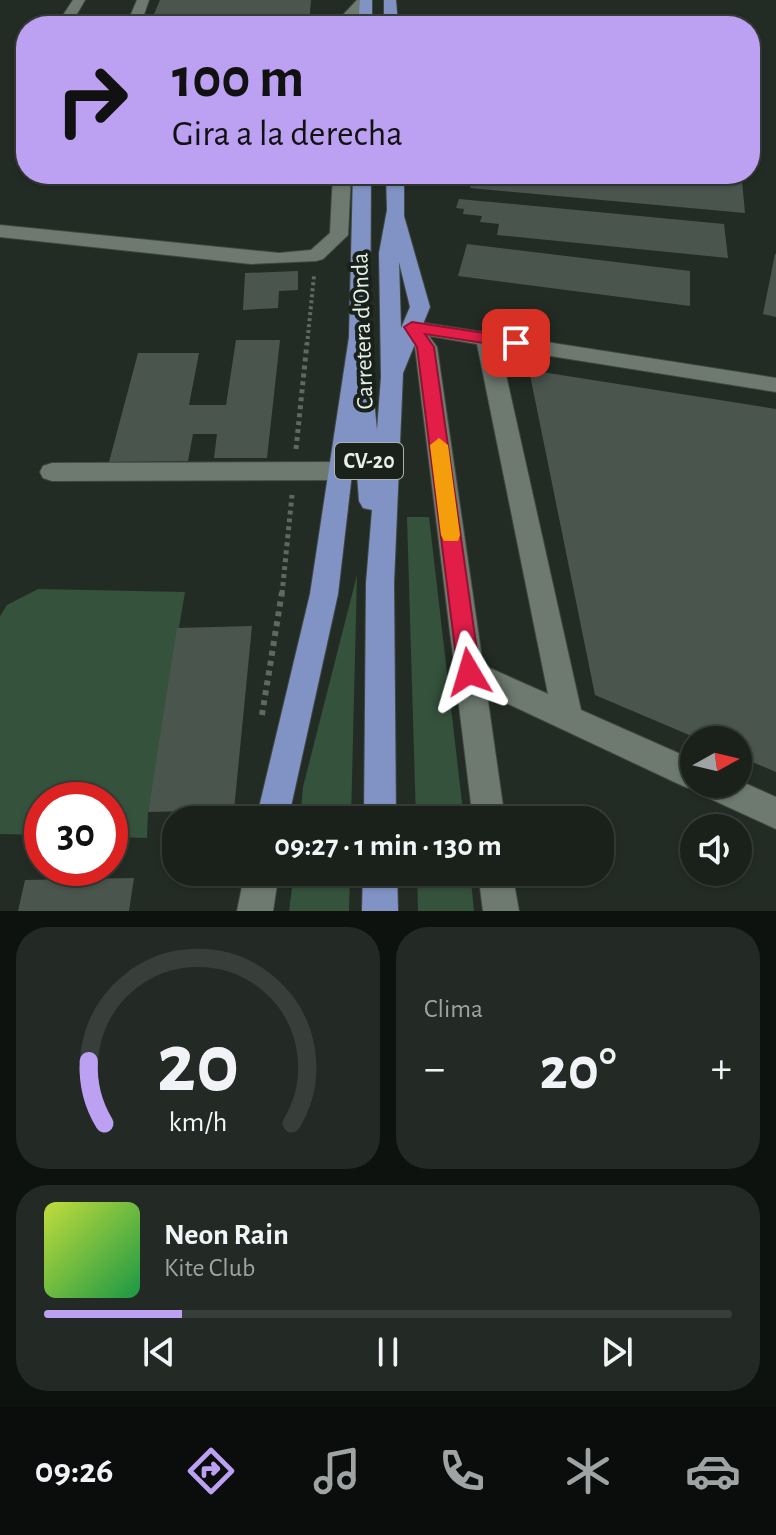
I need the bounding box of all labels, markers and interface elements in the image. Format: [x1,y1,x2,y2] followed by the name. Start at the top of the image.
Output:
[40,48,144,152] icon: right
[172,51,304,107] text: 100 m
[172,116,403,152] text: Gira a la derecha
[348,252,378,410] street label: Carretera d'Onda
[482,309,550,377] pin
[494,321,538,365] icon: arrive
[335,443,403,479] road number: CV-20
[427,630,511,714] position arrow
[680,726,752,798] north arrow
[680,726,752,886] map controls
[24,782,128,886] speed limit sign: 30
[680,814,752,886] button: sound
[274,831,502,861] text: 09:27 · 1 min · 130 m
[424,996,483,1022] text: Clima
[157,1023,239,1107] text: 20
[539,1040,617,1100] text: 20°
[424,1047,445,1091] text: −
[711,1047,732,1091] text: +
[169,1108,227,1137] text: km/h
[164,1220,289,1250] text: Neon Rain
[164,1255,255,1281] text: Kite Club
[137,1330,181,1374] icon: previous
[366,1330,410,1374] icon: pause
[595,1330,639,1374] icon: next
[183,1443,239,1499] icon: directions
[309,1443,365,1499] icon: music
[434,1443,490,1499] icon: phone
[560,1443,616,1499] icon: climate
[685,1443,741,1499] icon: car
[35,1453,114,1489] text: 09:26

